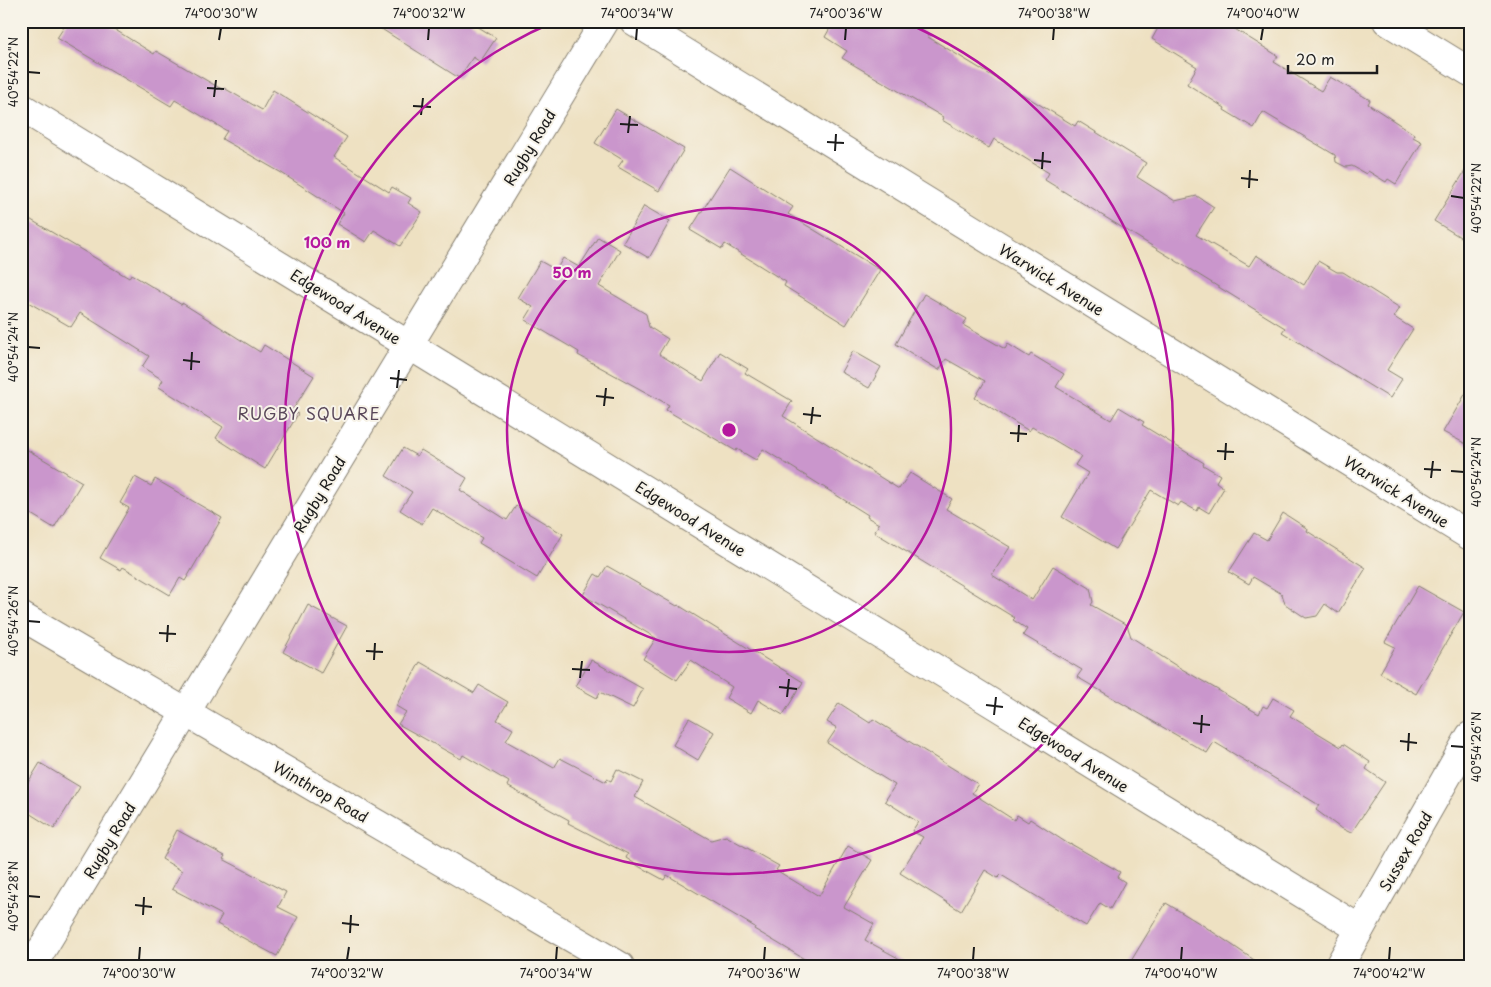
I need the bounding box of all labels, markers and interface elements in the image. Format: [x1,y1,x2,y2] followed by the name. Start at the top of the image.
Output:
[184,4,258,22] text: 74°00'30"W
[393,4,466,22] text: 74°00'32"W
[601,4,674,22] text: 74°00'34"W
[810,4,883,22] text: 74°00'36"W
[1018,4,1091,22] text: 74°00'38"W
[1227,4,1300,22] text: 74°00'40"W
[4,37,22,107] text: 40°54'22"N
[1288,42,1377,74] scale bar
[1296,47,1335,70] text: 20 m
[497,104,561,190] street label: Rugby Road
[1467,163,1485,233] text: 40°54'22"N
[304,230,350,253] text: 100 m
[995,237,1109,321] street label: Warwick Avenue
[553,260,591,283] text: 50 m
[286,263,406,349] street label: Edgewood Avenue
[4,312,22,382] text: 40°54'24"N
[237,401,381,425] district label: RUGBY SQUARE
[720,421,738,439] centre of rings
[1467,437,1485,507] text: 40°54'24"N
[1340,449,1454,533] street label: Warwick Avenue
[287,451,351,537] street label: Rugby Road
[631,475,751,561] street label: Edgewood Avenue
[4,586,22,656] text: 40°54'26"N
[1014,711,1134,797] street label: Edgewood Avenue
[1467,712,1485,782] text: 40°54'26"N
[269,754,373,828] street label: Winthrop Road
[77,797,141,883] street label: Rugby Road
[1373,807,1437,895] street label: Sussex Road
[4,861,22,931] text: 40°54'28"N
[102,964,176,982] text: 74°00'30"W
[311,964,384,982] text: 74°00'32"W
[520,964,593,982] text: 74°00'34"W
[728,964,801,982] text: 74°00'36"W
[937,964,1010,982] text: 74°00'38"W
[1145,964,1218,982] text: 74°00'40"W
[1353,964,1426,982] text: 74°00'42"W

